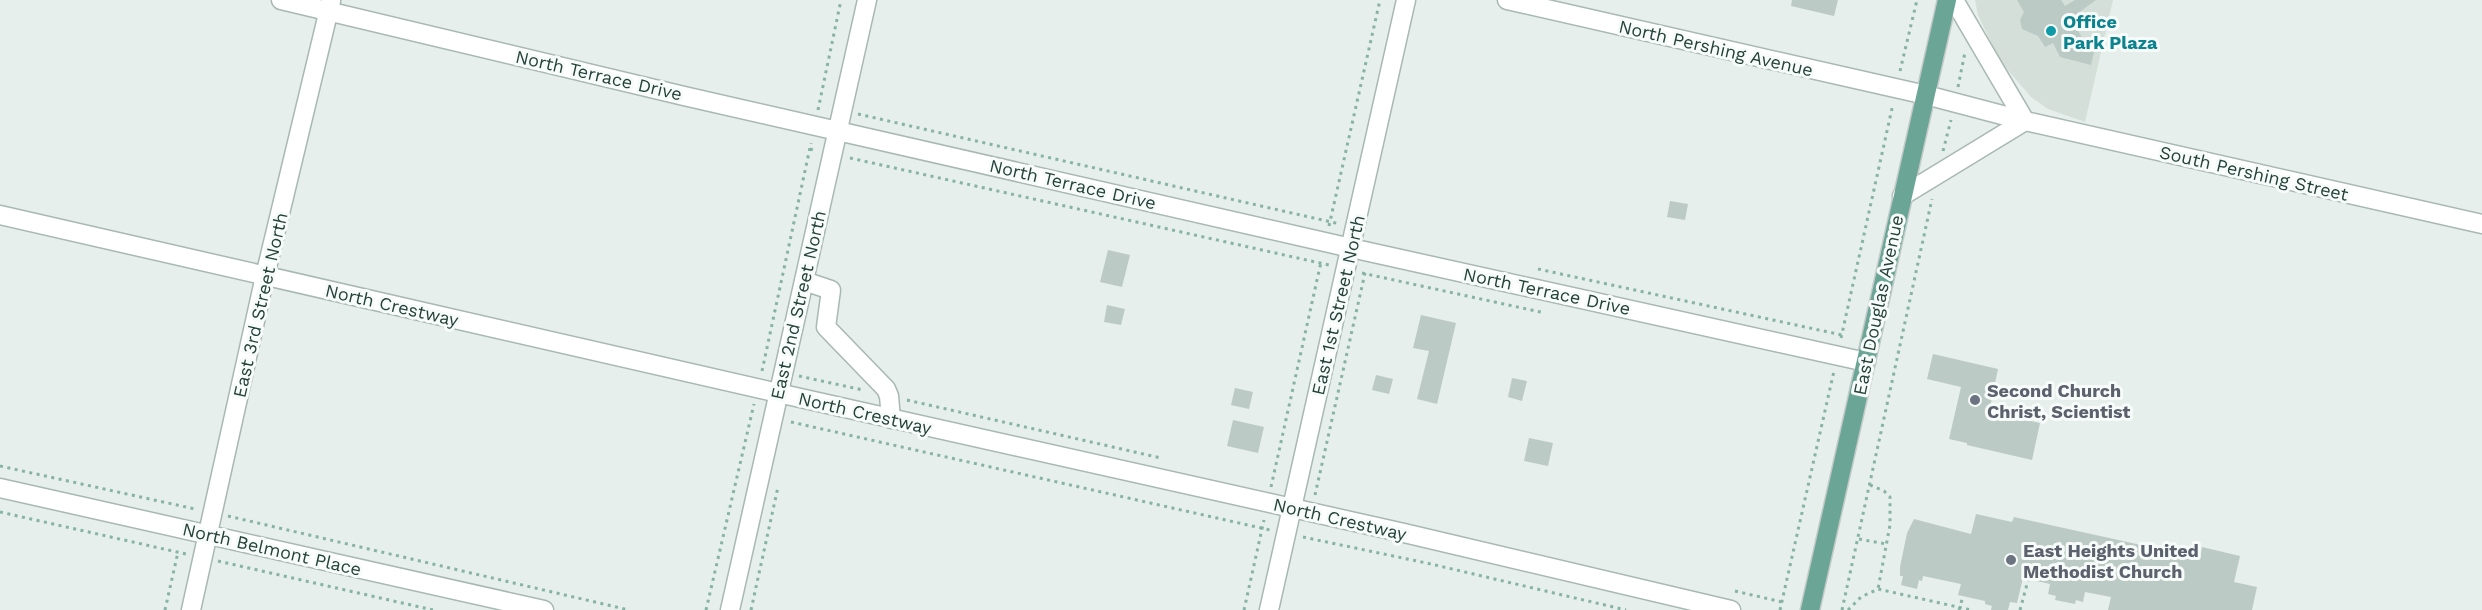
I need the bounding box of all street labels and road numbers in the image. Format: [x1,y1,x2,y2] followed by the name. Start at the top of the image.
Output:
[1617,15,1815,81] street label: North Pershing Avenue
[514,46,684,104] street label: North Terrace Drive
[2158,141,2351,205] street label: South Pershing Street
[988,155,1158,213] street label: North Terrace Drive
[766,208,830,402] street label: East 2nd Street North
[228,210,292,400] street label: East 3rd Street North
[1307,213,1369,397] street label: East 1st Street North
[1849,213,1907,397] street label: East Douglas Avenue
[1462,263,1632,319] street label: North Terrace Drive
[323,279,461,331] street label: North Crestway
[796,387,934,439] street label: North Crestway
[1271,493,1409,545] street label: North Crestway
[181,518,363,580] street label: North Belmont Place

